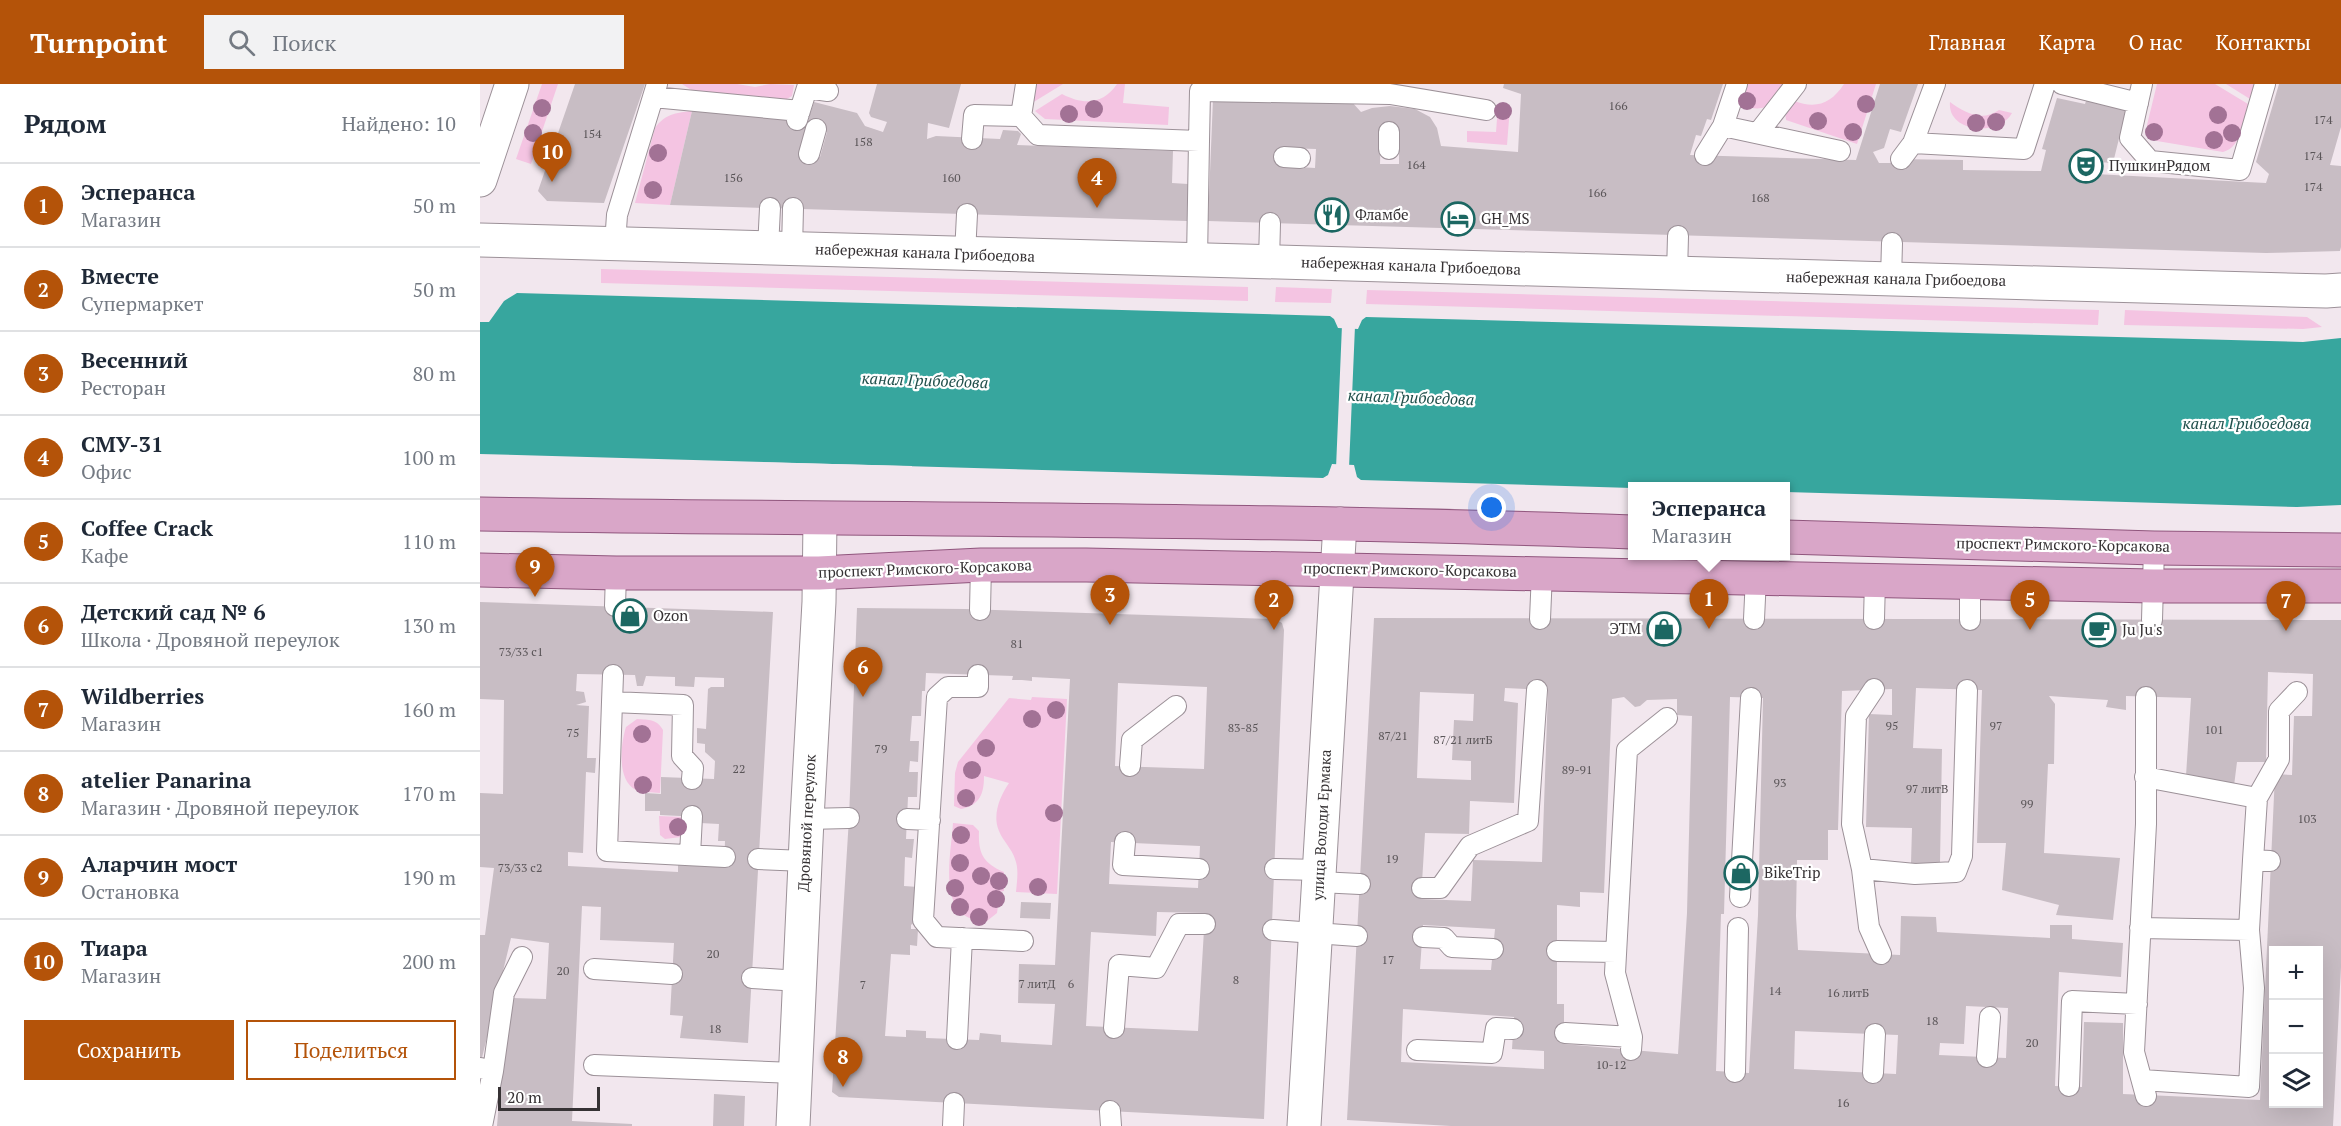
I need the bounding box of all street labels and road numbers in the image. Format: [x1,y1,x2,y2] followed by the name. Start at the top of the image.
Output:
[815,238,1036,266] street label: набережная канала Грибоедова
[1301,251,1522,279] street label: набережная канала Грибоедова
[1786,266,2007,290] street label: набережная канала Грибоедова
[1956,532,2171,556] street label: проспект Римского-Корсакова
[818,554,1033,582] street label: проспект Римского-Корсакова
[1303,557,1518,581] street label: проспект Римского-Корсакова
[1307,749,1335,902] street label: улица Володи Ермака
[792,753,820,892] street label: Дровяной переулок

